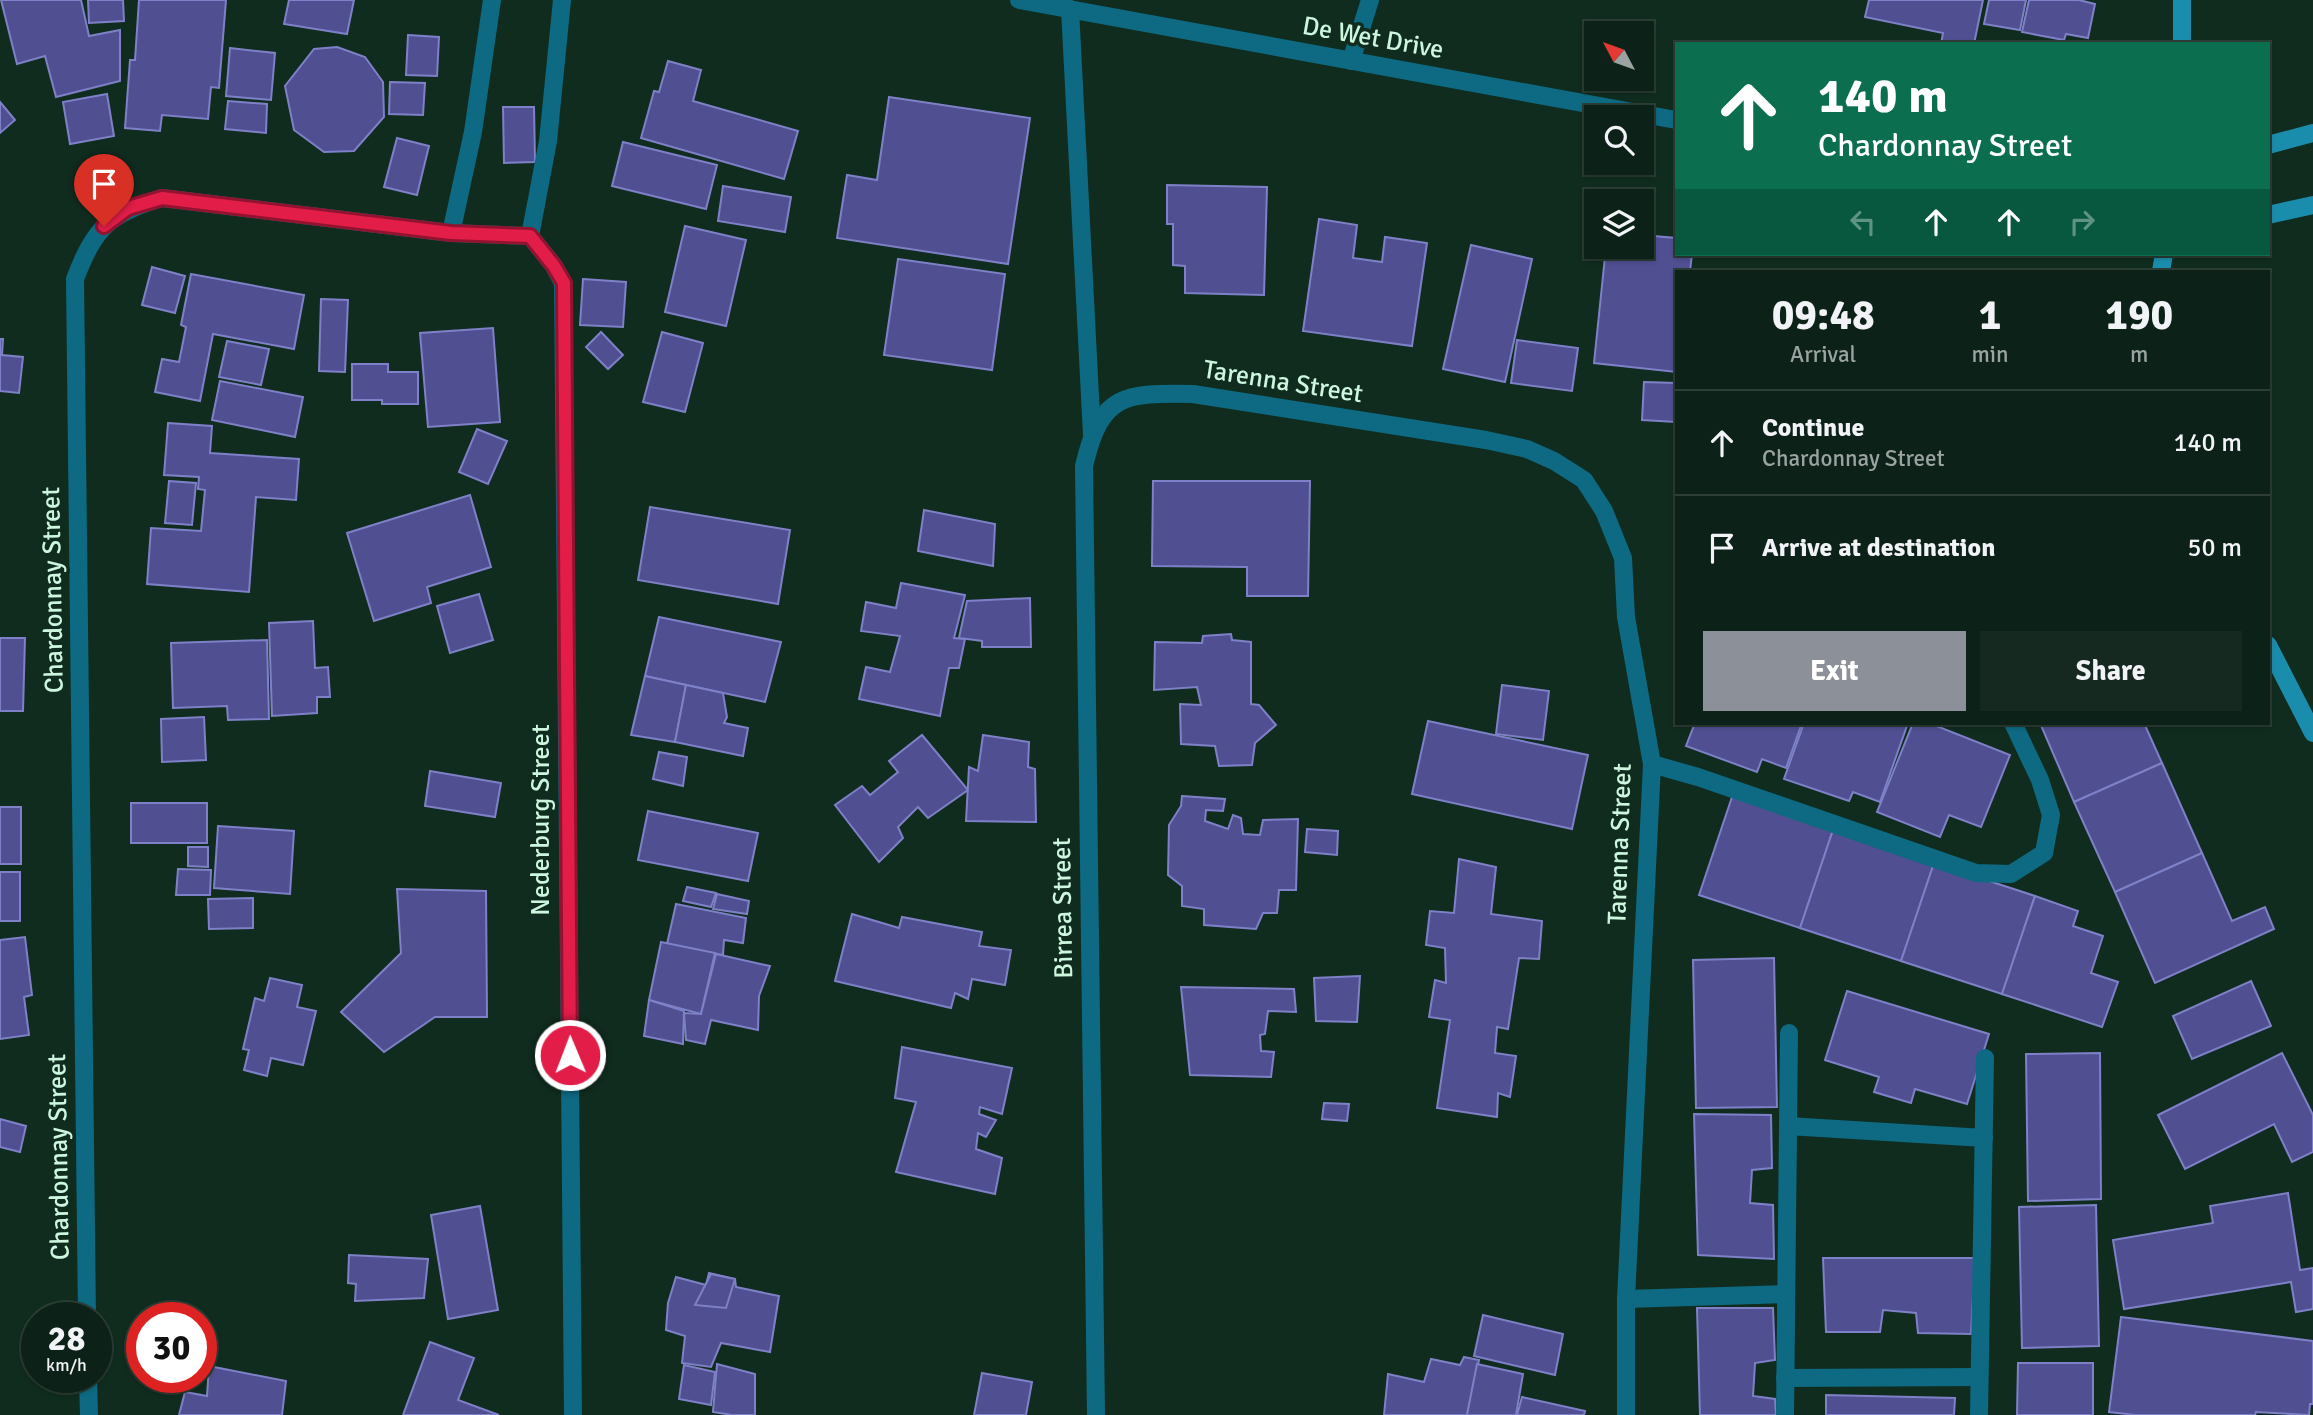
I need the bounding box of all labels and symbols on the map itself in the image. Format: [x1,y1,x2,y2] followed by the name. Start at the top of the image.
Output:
[1300,10,1446,66] street label: De Wet Drive
[1584,21,1654,91] north arrow
[74,154,134,226] pin
[1201,354,1365,410] street label: Tarenna Street
[35,486,71,694] street label: Chardonnay Street
[525,724,557,916] street label: Nederburg Street
[1601,763,1639,925] street label: Tarenna Street
[1046,837,1080,979] street label: Birrea Street
[533,1018,607,1092] position arrow
[41,1053,77,1261] street label: Chardonnay Street
[126,1302,217,1393] speed limit sign: 30

